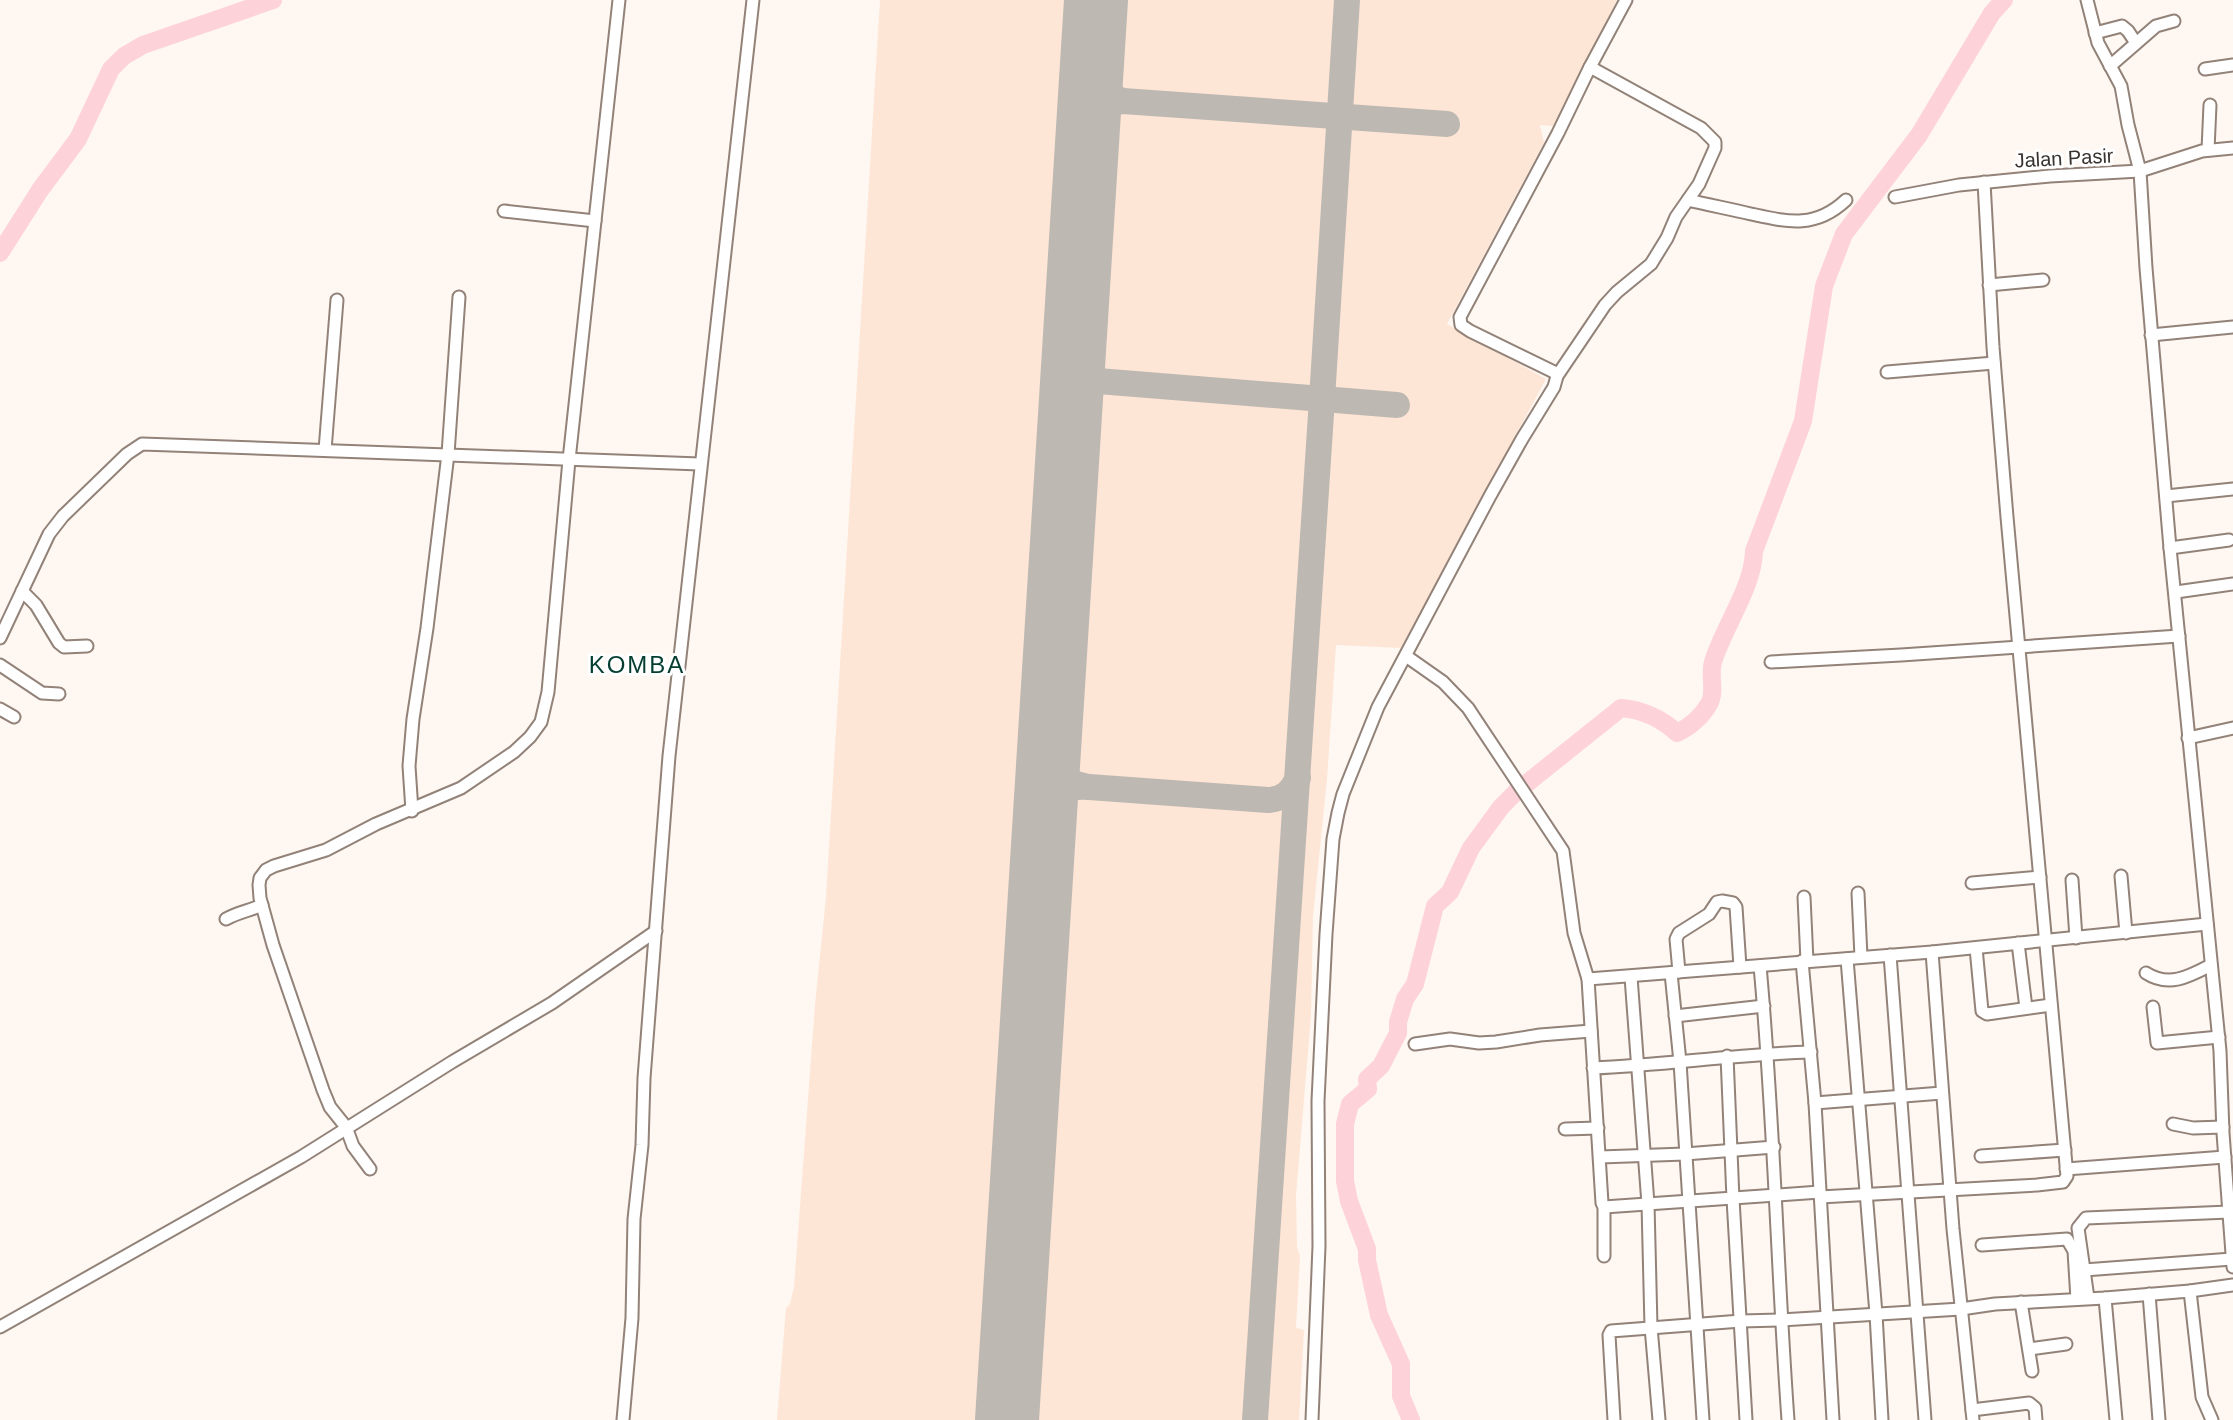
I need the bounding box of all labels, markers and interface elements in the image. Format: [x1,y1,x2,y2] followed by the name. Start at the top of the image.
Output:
[2014,144,2114,172] street label: Jalan Pasir
[589,651,685,678] district label: KOMBA

